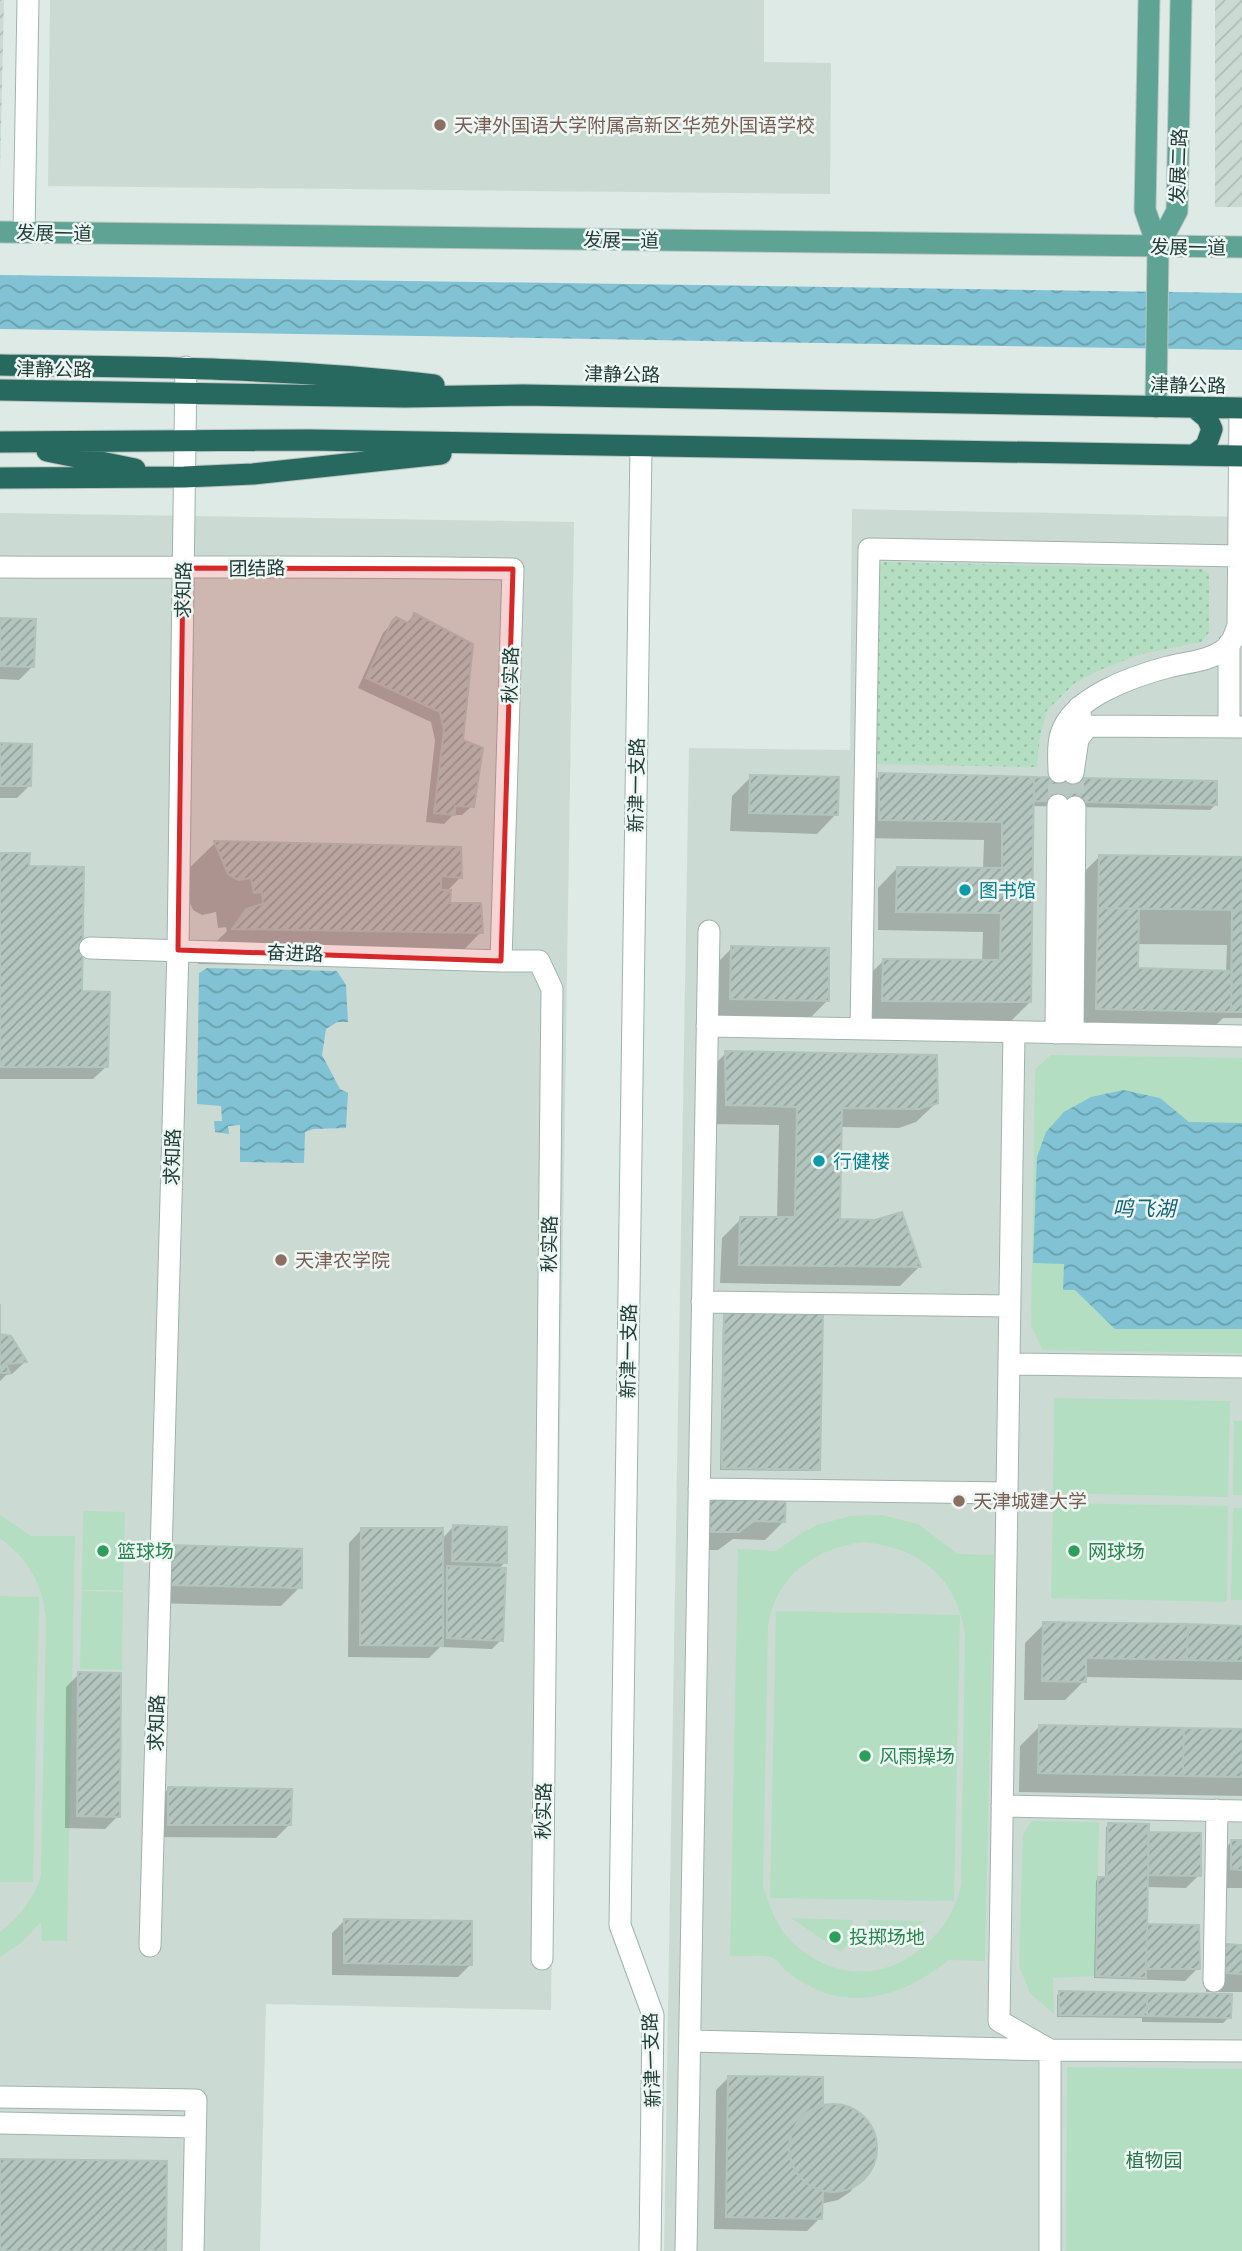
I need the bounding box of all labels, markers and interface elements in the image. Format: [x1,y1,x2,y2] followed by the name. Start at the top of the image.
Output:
[454,114,815,137] place label: 天津外国语大学附属高新区华苑外国语学校
[432,117,448,133] marker: 天津外国语大学附属高新区华苑外国语学校
[1166,128,1191,204] street label: 发展二路
[16,221,92,246] street label: 发展一道
[583,228,659,253] street label: 发展一道
[1150,235,1226,260] street label: 发展一道
[16,357,92,382] street label: 津静公路
[584,362,660,387] street label: 津静公路
[1150,373,1226,398] street label: 津静公路
[228,557,286,580] street label: 团结路
[172,561,195,619] street label: 求知路
[498,646,523,704] street label: 秋实路
[624,737,649,833] street label: 新津一支路
[979,879,1036,902] place label: 图书馆
[957,882,973,898] marker: 图书馆
[266,941,324,966] street label: 奋进路
[160,1128,185,1186] street label: 求知路
[833,1150,890,1173] place label: 行健楼
[811,1153,827,1169] marker: 行健楼
[1113,1196,1178,1221] water label: 鸣飞湖
[538,1215,561,1273] street label: 秋实路
[295,1249,390,1272] place label: 天津农学院
[273,1252,289,1268] marker: 天津农学院
[616,1303,641,1399] street label: 新津一支路
[973,1490,1087,1513] place label: 天津城建大学
[951,1493,967,1509] marker: 天津城建大学
[117,1540,174,1563] place label: 篮球场
[1088,1540,1145,1563] place label: 网球场
[95,1543,111,1559] marker: 篮球场
[1066,1543,1082,1559] marker: 网球场
[144,1694,169,1752] street label: 求知路
[879,1745,955,1768] place label: 风雨操场
[857,1748,873,1764] marker: 风雨操场
[532,1782,555,1840] street label: 秋实路
[849,1926,925,1949] place label: 投掷场地
[827,1929,843,1945] marker: 投掷场地
[638,2012,665,2108] street label: 新津一支路
[1125,2149,1183,2172] park label: 植物园

